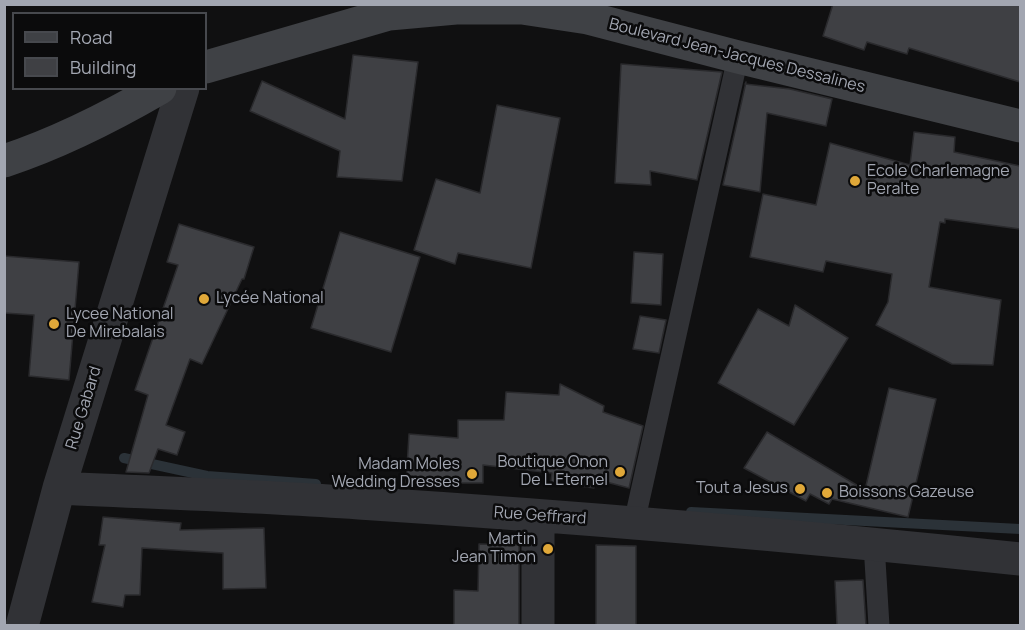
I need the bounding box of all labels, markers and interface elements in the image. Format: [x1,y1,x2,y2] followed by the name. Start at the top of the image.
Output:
[12,12,207,90] legend
[607,15,867,97] street label: Boulevard Jean-Jacques Dessalines
[70,25,113,49] text: Road
[70,55,136,79] text: Building
[867,162,1010,200] place label: Ecole Charlemagne Peralte
[848,174,862,188] marker: Ecole Charlemagne Peralte
[216,289,324,309] place label: Lycée National
[197,292,211,306] marker: Lycée National
[66,305,174,343] place label: Lycee National De Mirebalais
[47,317,61,331] marker: Lycee National De Mirebalais
[62,364,106,452] street label: Rue Gabard
[498,453,608,491] place label: Boutique Onon De L Eternel
[332,455,460,493] place label: Madam Moles Wedding Dresses
[613,465,627,479] marker: Boutique Onon De L Eternel
[465,467,479,481] marker: Madam Moles Wedding Dresses
[696,479,788,499] place label: Tout a Jesus
[793,482,807,496] marker: Tout a Jesus
[839,483,974,503] place label: Boissons Gazeuse
[820,486,834,500] marker: Boissons Gazeuse
[493,503,587,529] street label: Rue Geffrard
[452,530,536,568] place label: Martin Jean Timon
[541,542,555,556] marker: Martin Jean Timon

